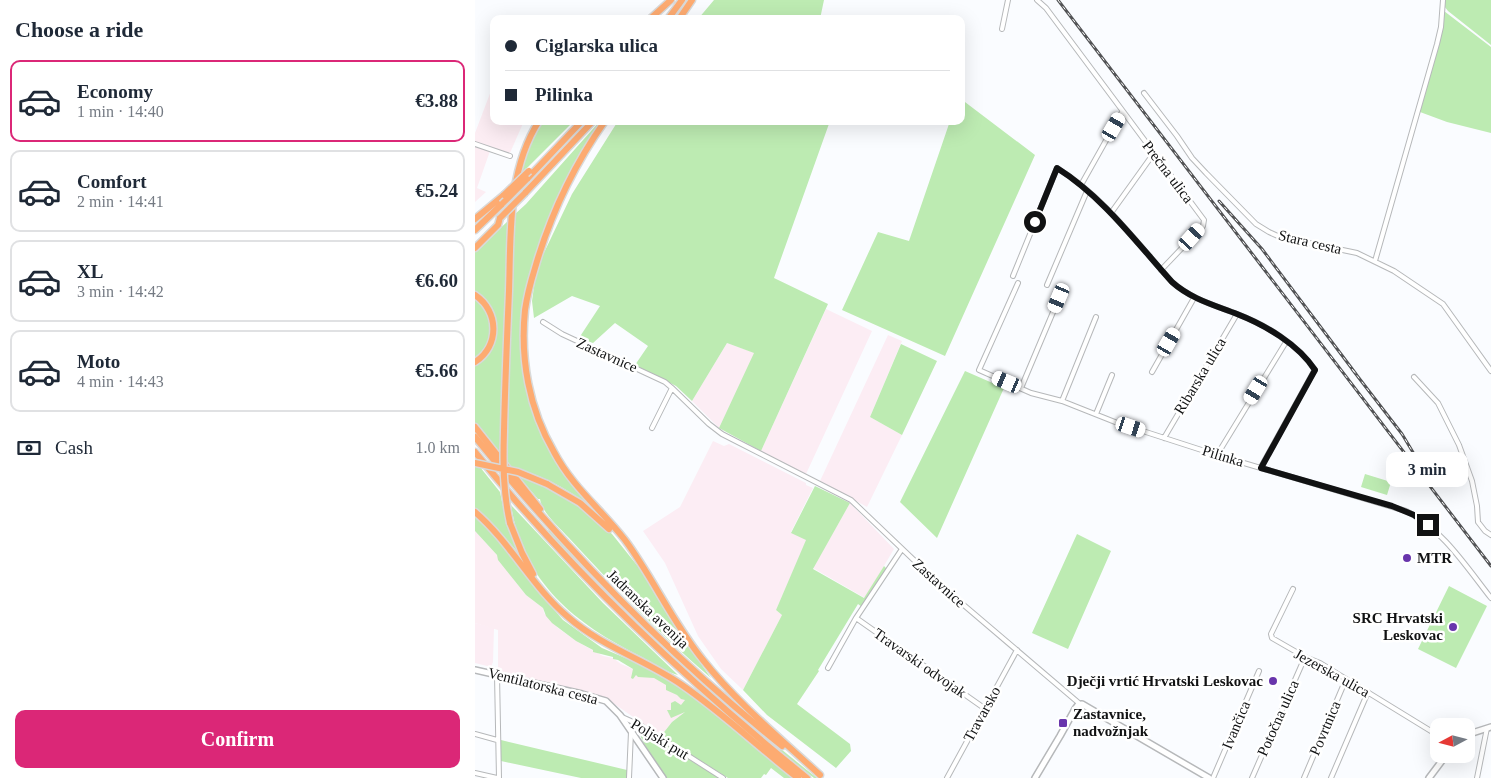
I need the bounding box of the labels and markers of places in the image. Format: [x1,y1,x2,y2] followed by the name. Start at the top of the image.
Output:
[1417,550,1452,566] place label: MTR
[1401,552,1413,564] marker: MTR
[1353,610,1443,643] place label: SRC Hrvatski Leskovac
[1447,621,1459,633] marker: SRC Hrvatski Leskovac
[1067,673,1263,689] place label: Dječji vrtić Hrvatski Leskovac
[1267,675,1279,687] marker: Dječji vrtić Hrvatski Leskovac
[1073,706,1149,739] place label: Zastavnice, nadvožnjak
[1057,717,1069,729] marker: Zastavnice, nadvožnjak

